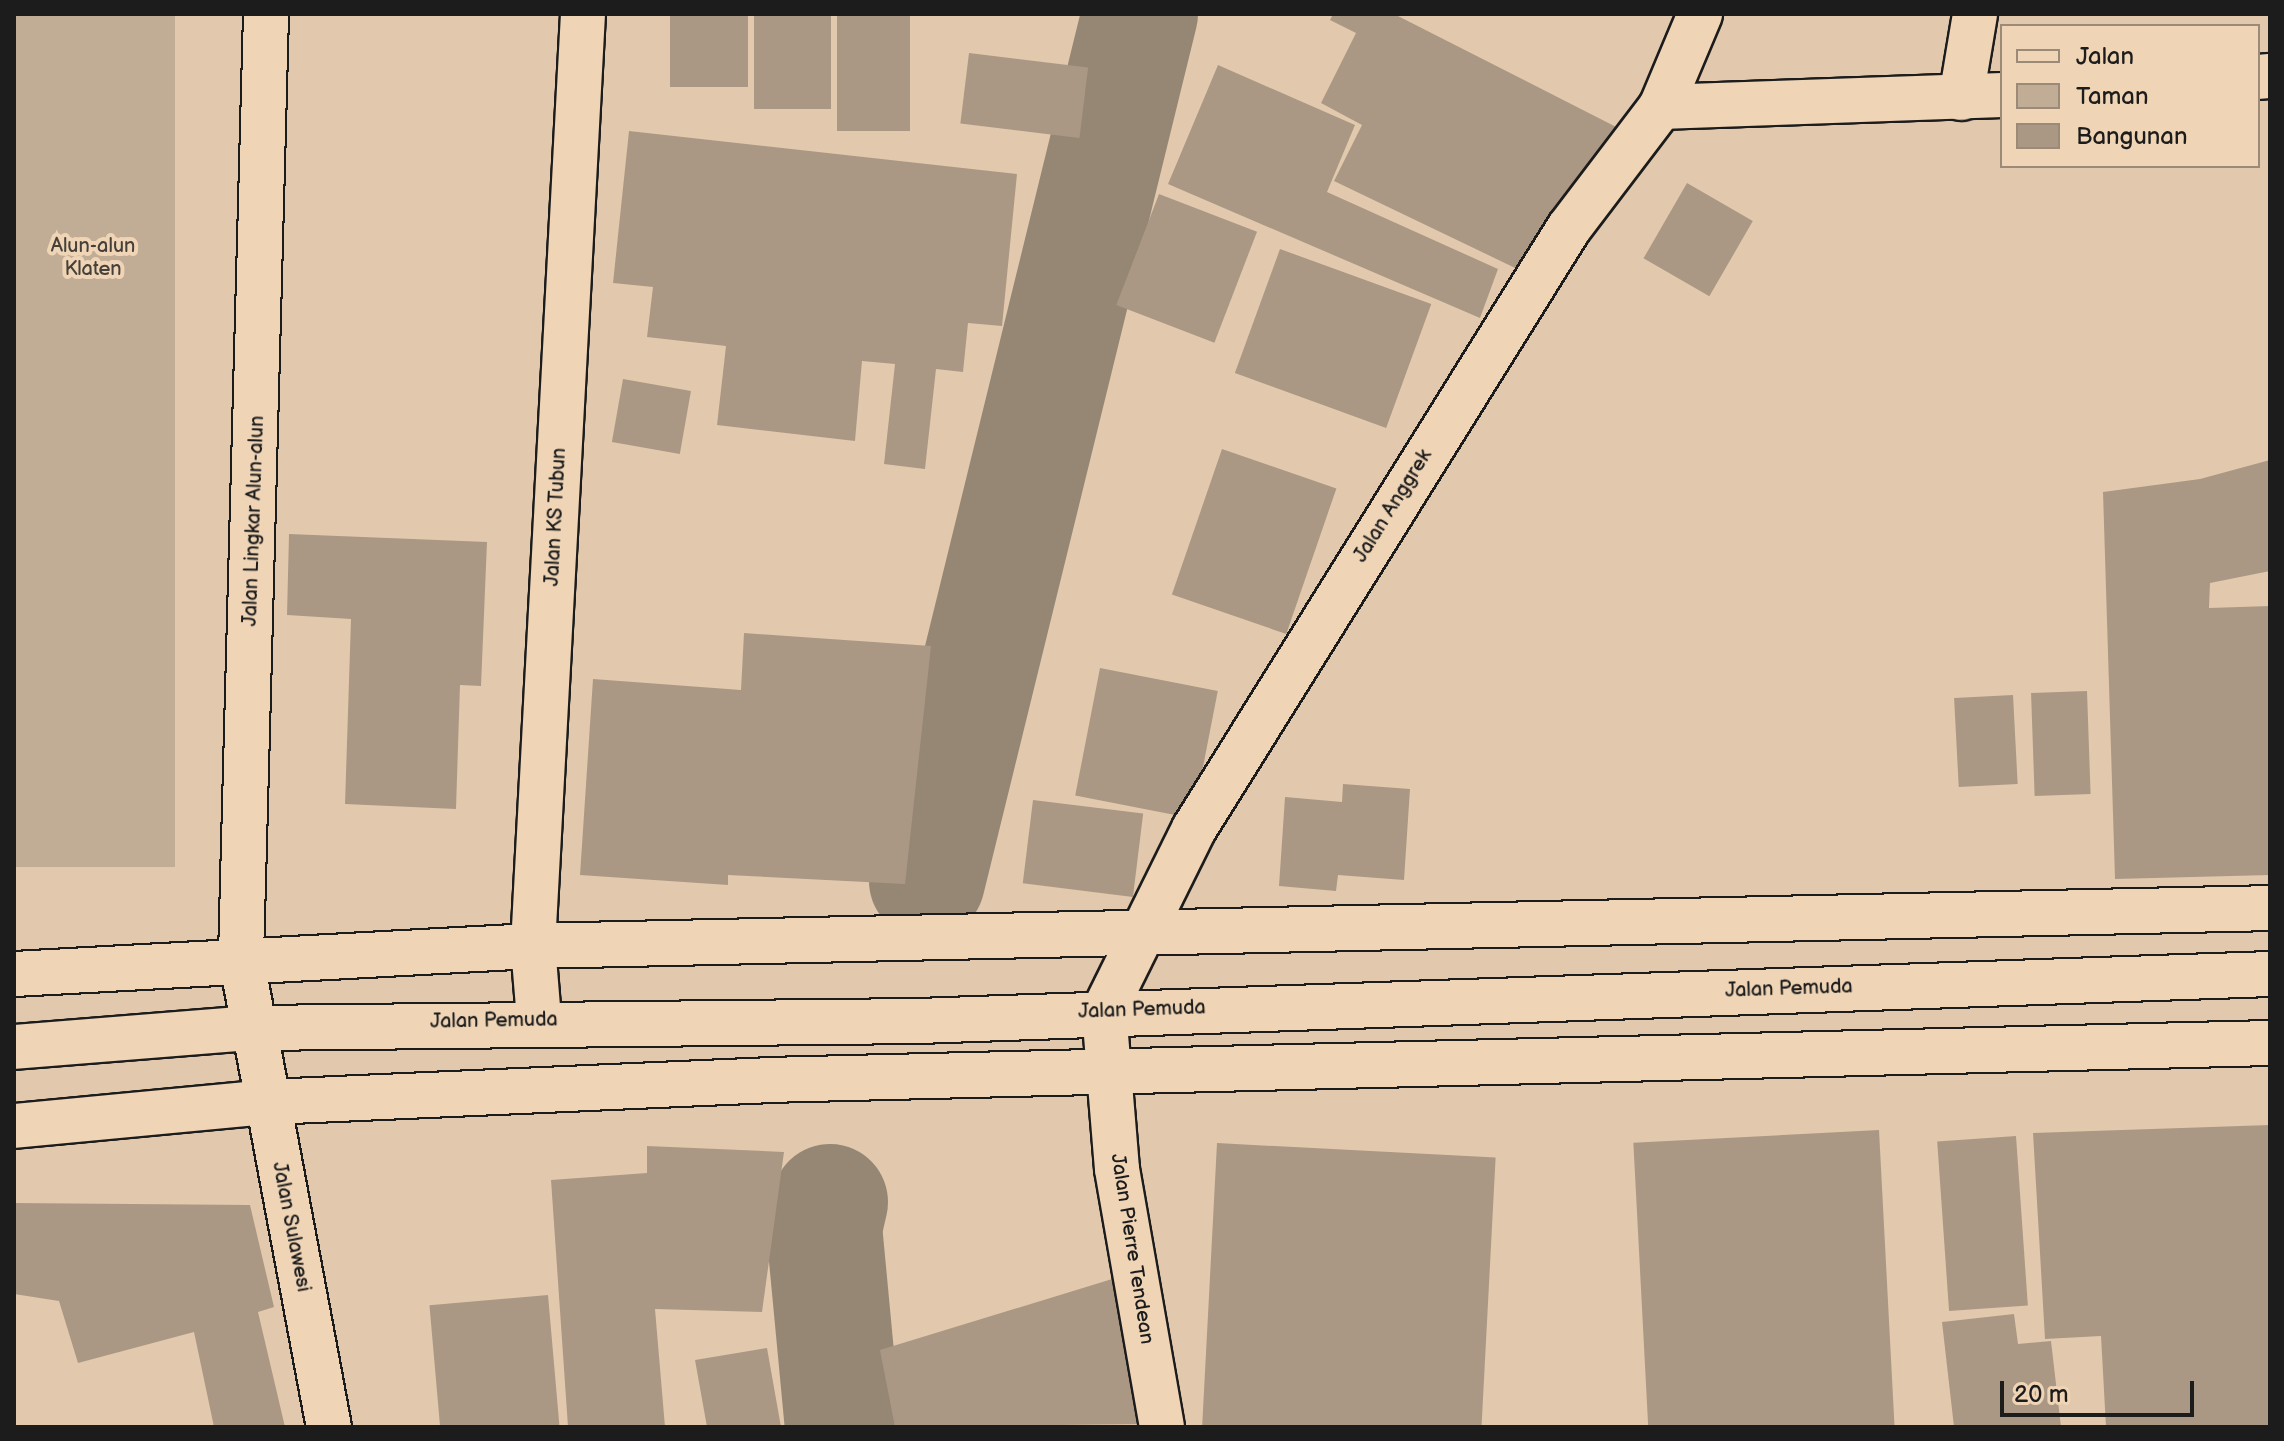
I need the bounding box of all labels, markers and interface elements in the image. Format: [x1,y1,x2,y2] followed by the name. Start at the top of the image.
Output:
[2000,24,2260,168] legend
[2076,42,2134,71] text: Jalan
[2076,82,2148,111] text: Taman
[2076,122,2187,151] text: Bangunan
[51,234,135,281] park label: Alun-alun Klaten
[238,415,270,627] street label: Jalan Lingkar Alun-alun
[1349,445,1437,567] street label: Jalan Anggrek
[540,447,572,587] street label: Jalan KS Tubun
[1725,975,1853,1003] street label: Jalan Pemuda
[1078,996,1206,1024] street label: Jalan Pemuda
[430,1008,558,1034] street label: Jalan Pemuda
[1105,1152,1159,1346] street label: Jalan Pierre Tendean
[267,1160,315,1294] street label: Jalan Sulawesi
[2004,1365,2198,1415] scale bar
[2014,1380,2069,1409] text: 20 m

